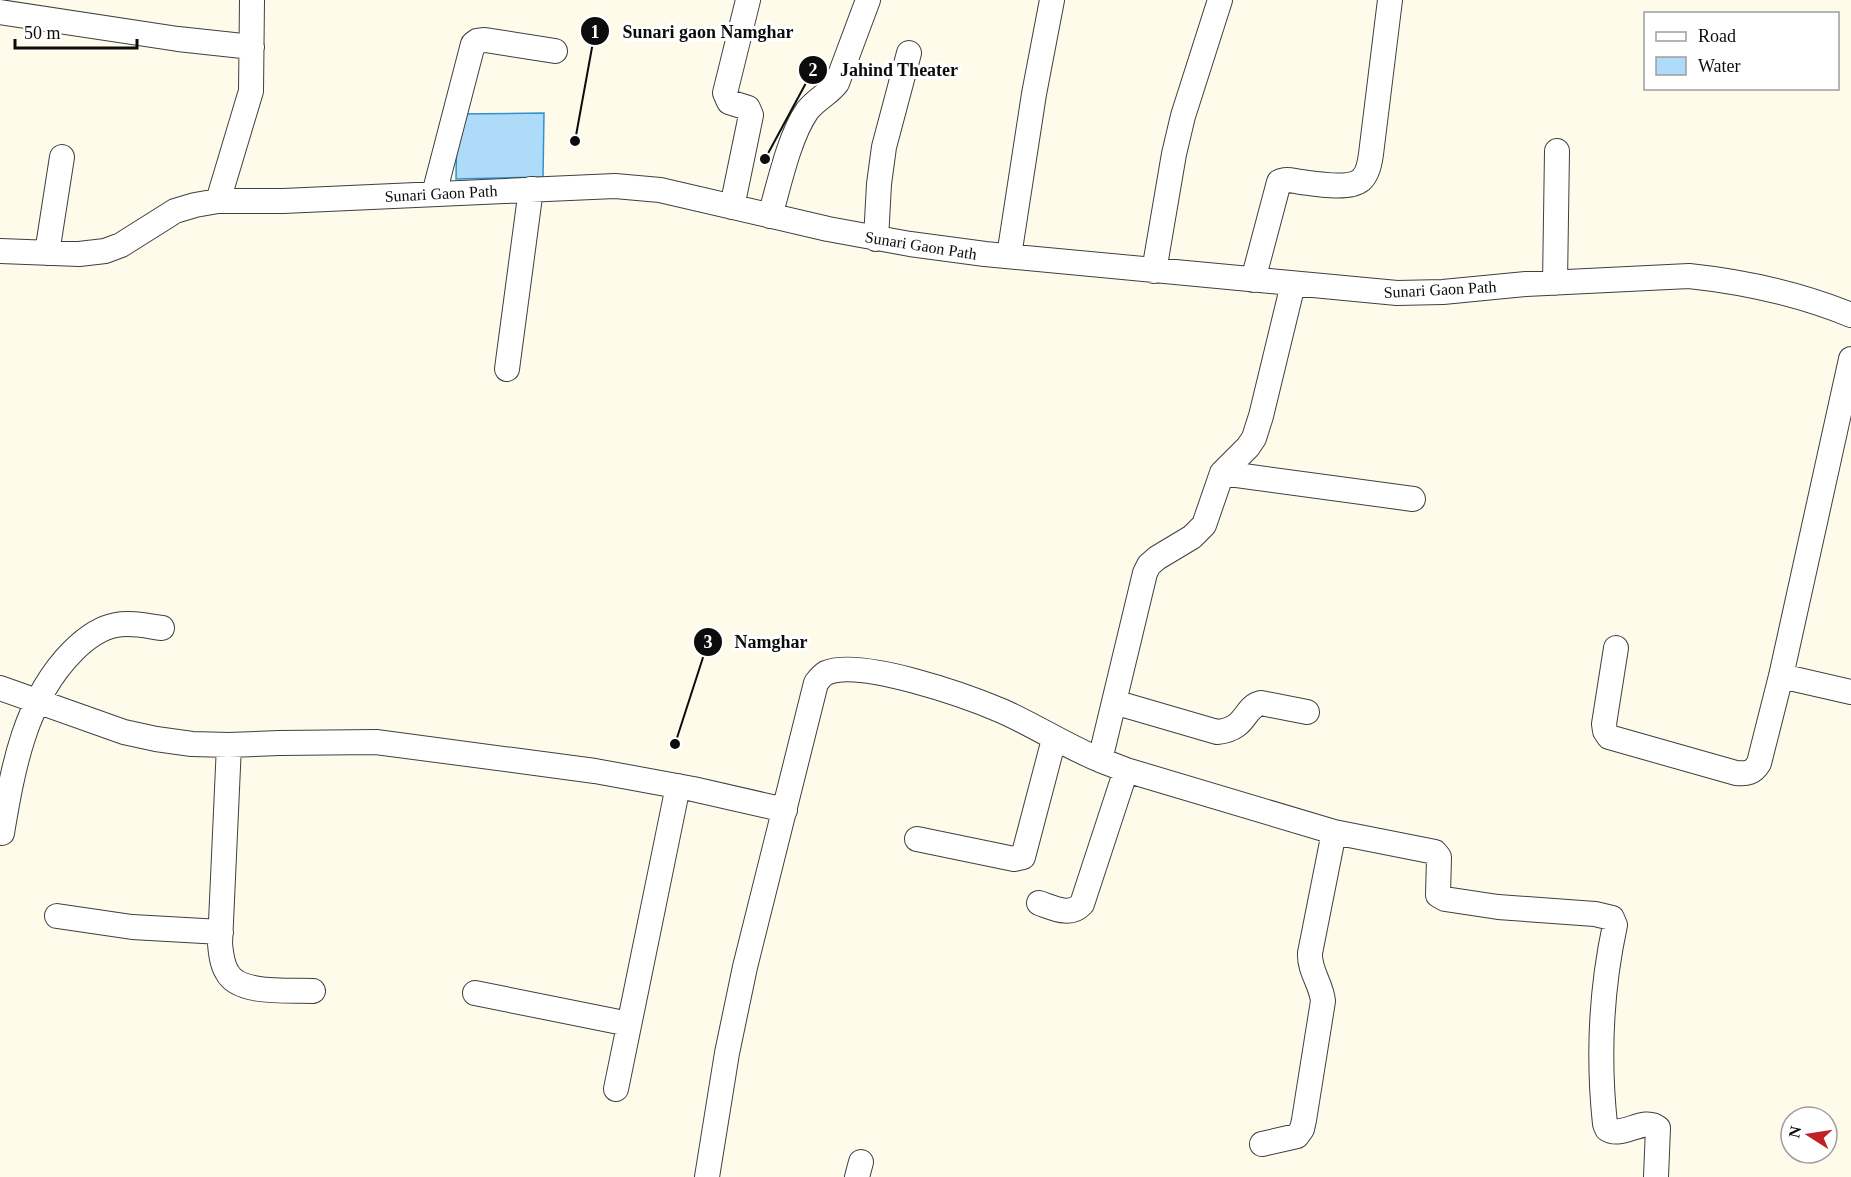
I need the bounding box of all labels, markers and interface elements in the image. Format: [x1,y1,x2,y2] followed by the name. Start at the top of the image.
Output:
[15,12,136,50] scale bar
[1644,12,1839,90] legend
[580,13,805,49] callout: Sunari gaon Namghar
[591,22,600,42] text: 1
[622,22,794,42] text: Sunari gaon Namghar
[24,23,61,43] text: 50 m
[1698,26,1736,46] text: Road
[798,52,971,88] callout: Jahind Theater
[1698,56,1741,76] text: Water
[809,60,818,80] text: 2
[840,60,958,80] text: Jahind Theater
[384,182,498,205] street label: Sunari Gaon Path
[864,228,978,263] street label: Sunari Gaon Path
[1383,278,1497,301] street label: Sunari Gaon Path
[693,624,820,660] callout: Namghar
[704,632,713,652] text: 3
[735,632,808,652] text: Namghar
[1779,1105,1839,1165] north arrow
[1785,1124,1804,1139] text: N

